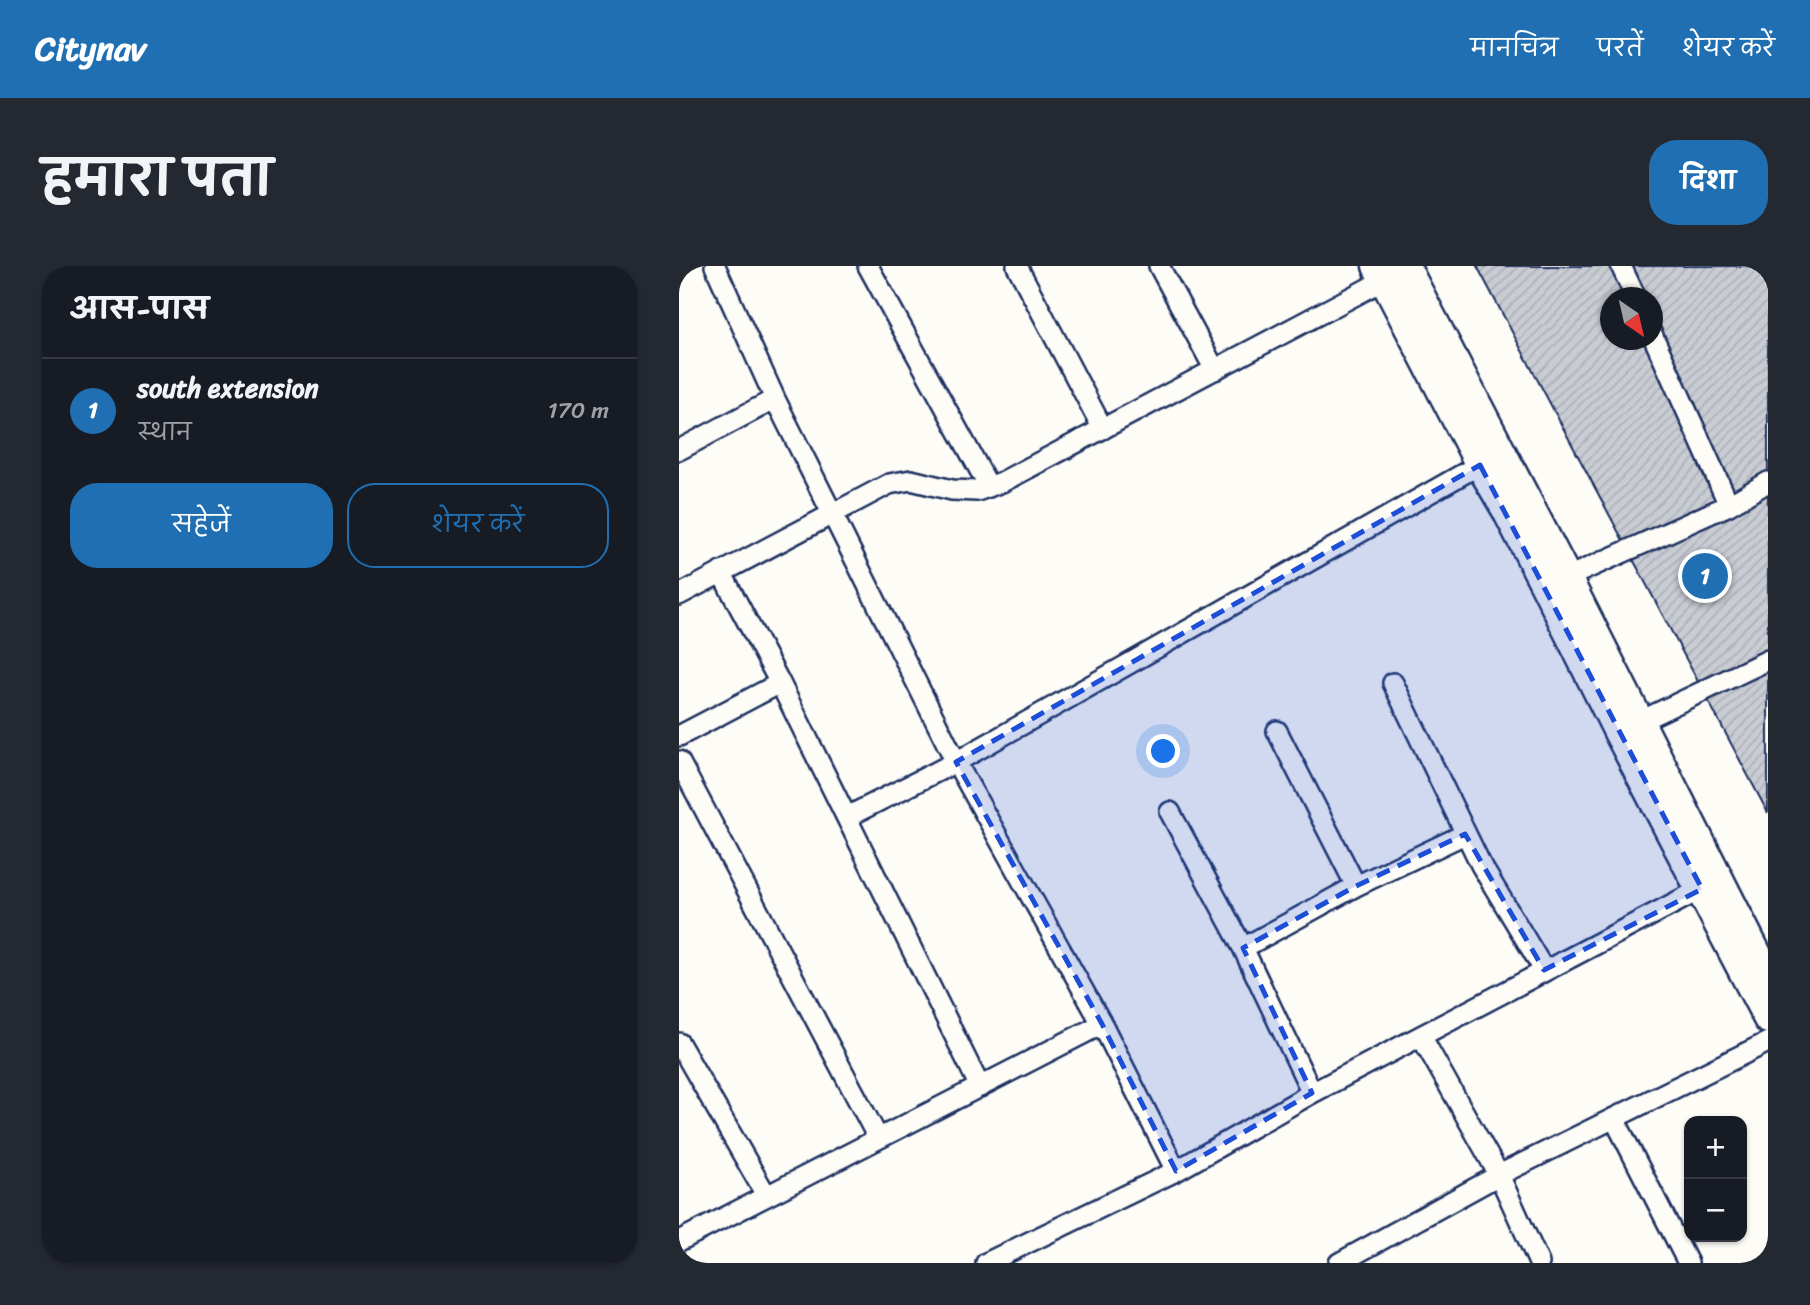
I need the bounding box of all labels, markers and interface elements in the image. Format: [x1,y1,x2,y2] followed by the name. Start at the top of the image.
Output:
[35,20,146,78] text: Citynav
[1470,27,1558,69] text: मानचित्र
[1596,27,1644,69] text: परतें
[1682,27,1775,69] text: शेयर करें
[42,135,273,222] text: हमारा पता
[1649,140,1768,225] button: दिशा
[70,282,209,336] text: आस-पास
[1600,287,1663,350] north arrow
[137,365,319,411] text: south extension
[88,390,98,431] text: 1
[548,390,609,431] text: 170 m
[137,412,192,453] text: स्थान
[70,483,333,568] button: सहेजें
[347,483,609,568] button: शेयर करें
[1682,550,1728,602] pin: 1
[1146,734,1180,768] your location
[1684,1116,1747,1242] map controls
[1684,1116,1747,1179] button: +
[1684,1179,1747,1242] button: −

